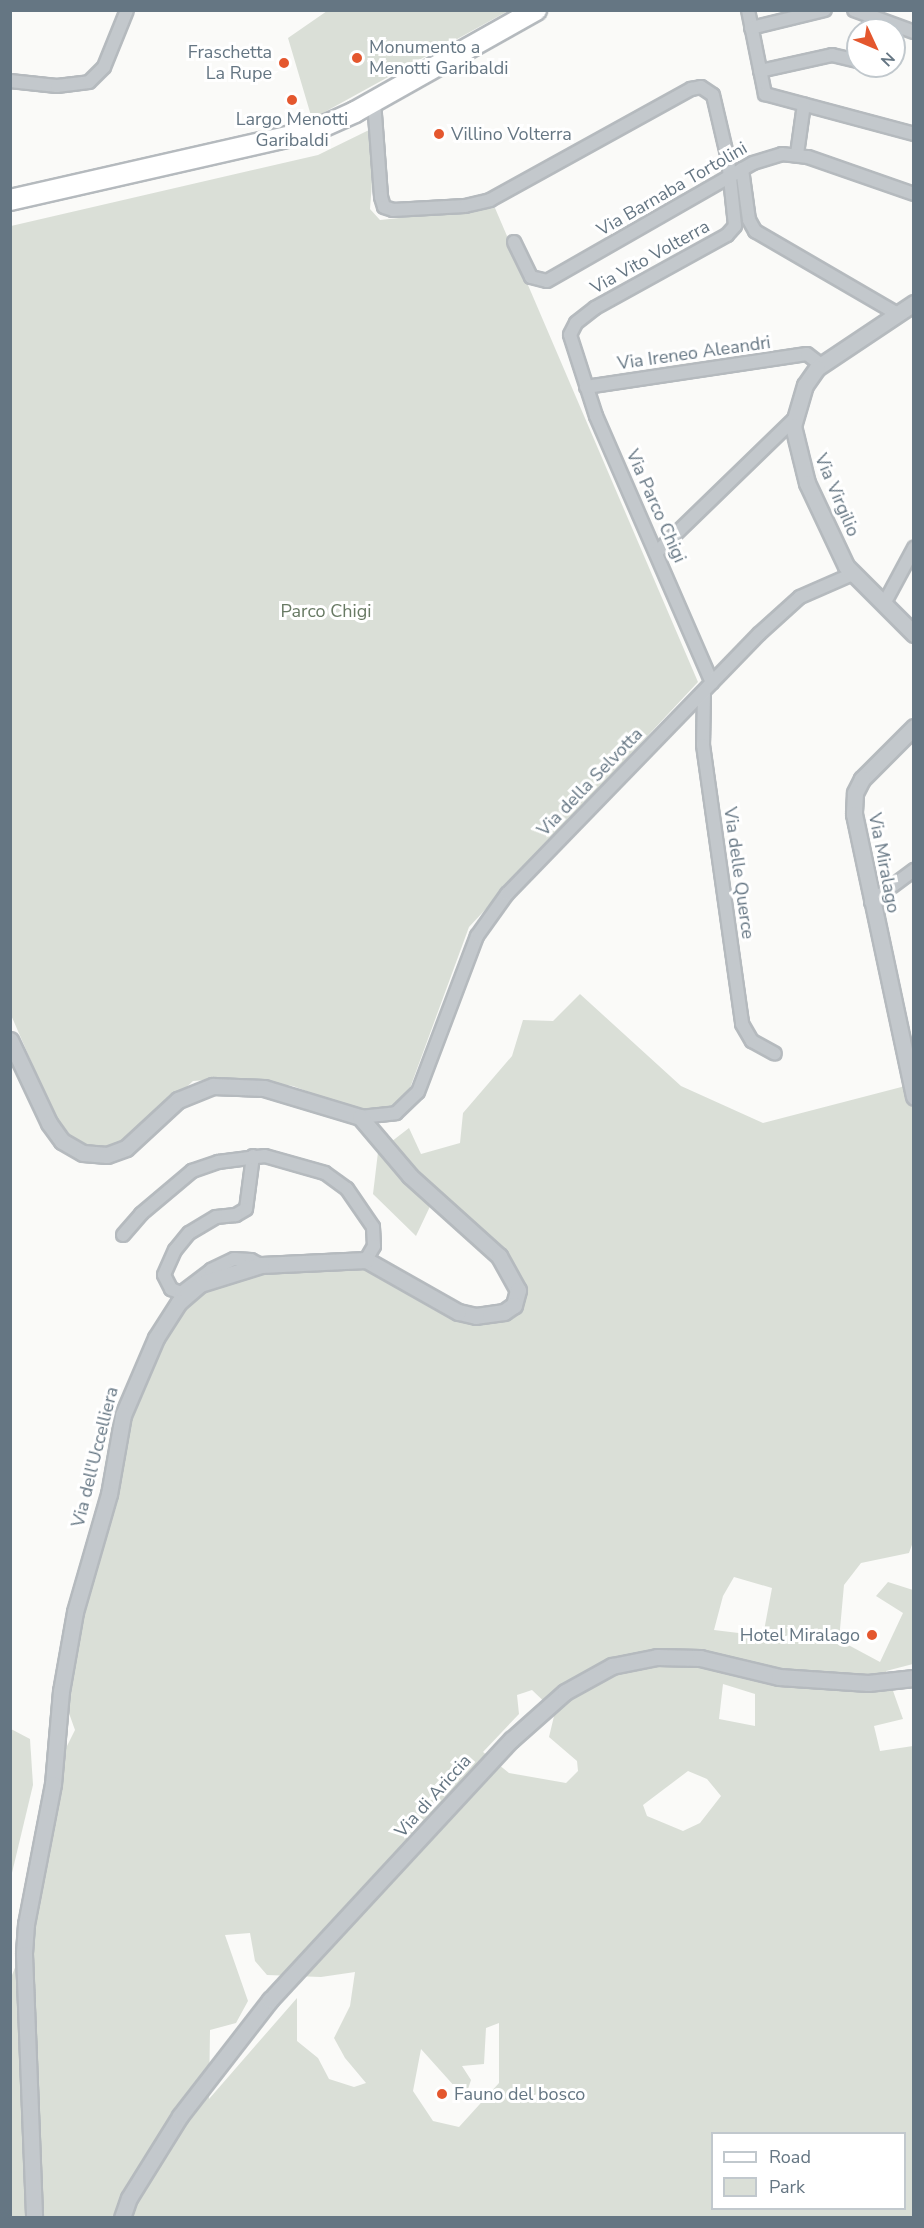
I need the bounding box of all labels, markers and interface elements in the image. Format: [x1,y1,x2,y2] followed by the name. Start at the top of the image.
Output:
[846,18,906,78] north arrow
[369,37,508,80] place label: Monumento a Menotti Garibaldi
[188,42,272,84] place label: Fraschetta La Rupe
[875,47,900,71] text: N
[350,51,364,65] marker: Monumento a Menotti Garibaldi
[277,56,291,70] marker: Fraschetta La Rupe
[285,93,299,107] marker: Largo Menotti Garibaldi
[236,109,348,152] place label: Largo Menotti Garibaldi
[451,123,572,145] place label: Villino Volterra
[432,127,446,141] marker: Villino Volterra
[593,137,751,241] street label: Via Barnaba Tortolini
[587,215,713,299] street label: Via Vito Volterra
[616,332,772,374] street label: Via Ireneo Aleandri
[621,446,691,566] street label: Via Parco Chigi
[810,450,864,540] street label: Via Virgilio
[281,600,371,622] park label: Parco Chigi
[533,723,647,841] street label: Via della Selvotta
[719,806,759,940] street label: Via delle Querce
[864,811,904,915] street label: Via Miralago
[67,1384,123,1530] street label: Via dell'Uccelliera
[740,1624,860,1646] place label: Hotel Miralago
[865,1628,879,1642] marker: Hotel Miralago
[390,1750,476,1842] street label: Via di Ariccia
[454,2083,585,2105] place label: Fauno del bosco
[435,2087,449,2101] marker: Fauno del bosco
[711,2132,906,2210] legend
[769,2145,811,2169] text: Road
[769,2175,805,2199] text: Park

